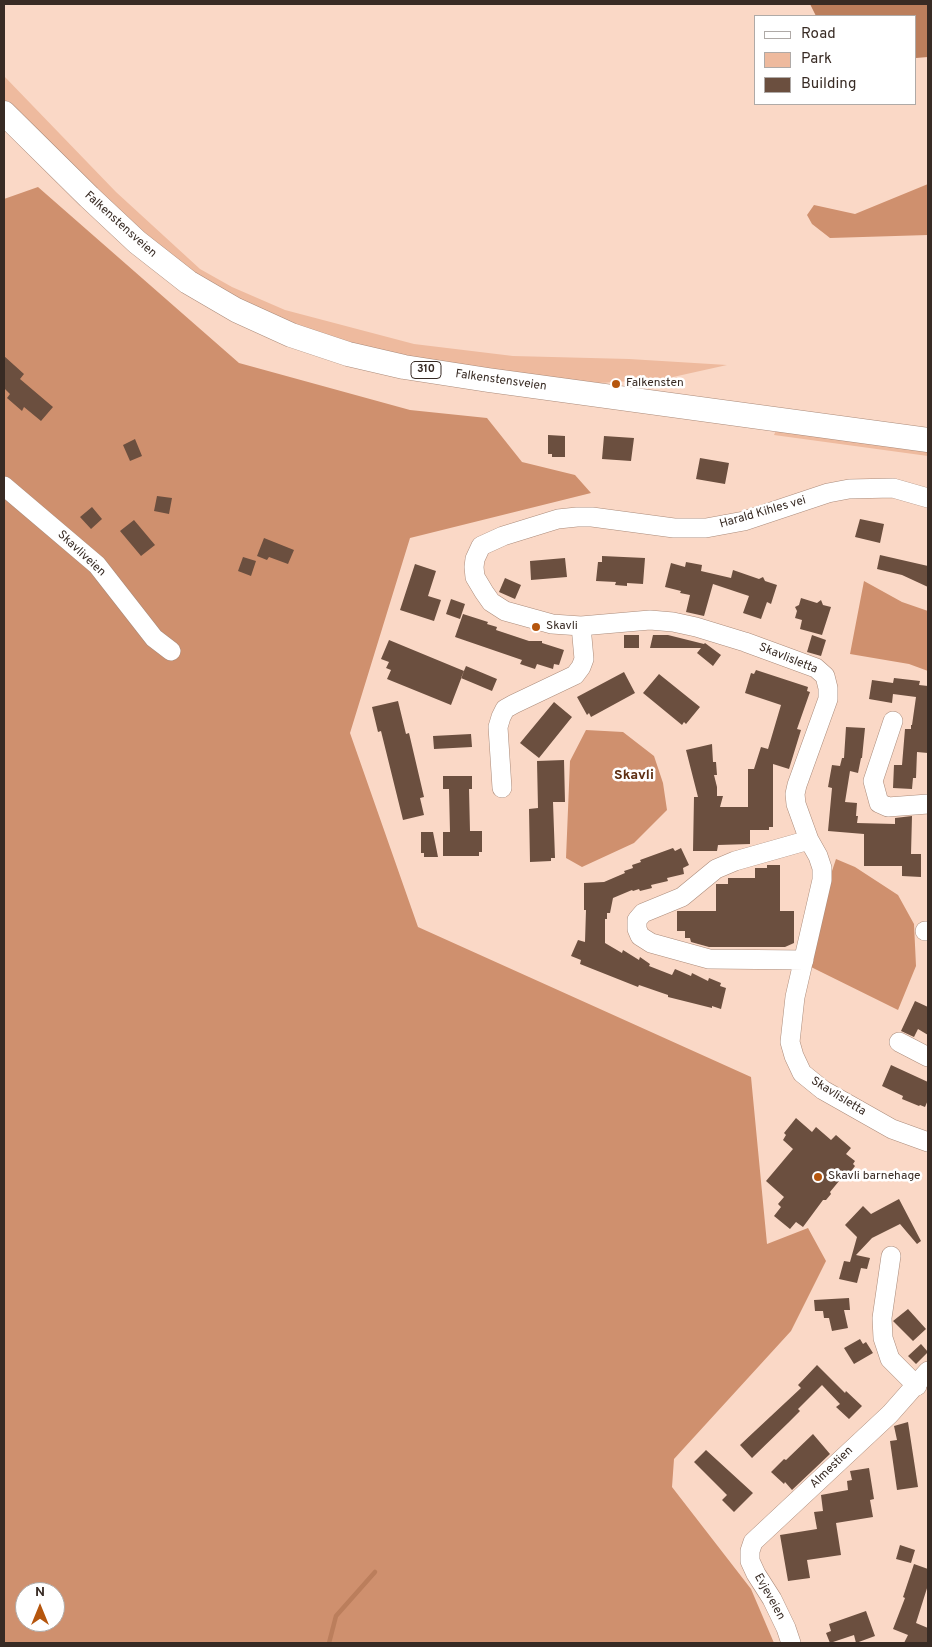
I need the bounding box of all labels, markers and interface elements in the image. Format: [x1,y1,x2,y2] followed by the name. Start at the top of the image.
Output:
[754,15,917,105] legend
[801,25,836,44] text: Road
[801,50,832,69] text: Park
[801,75,856,94] text: Building
[81,189,159,261] street label: Falkenstensveien
[411,362,441,378] road number: 310
[454,367,548,395] street label: Falkenstensveien
[626,377,684,391] place label: Falkensten
[610,378,622,390] marker: Falkensten
[718,494,808,532] street label: Harald Kihles vei
[54,528,108,580] street label: Skavliveien
[546,620,578,634] place label: Skavli
[530,621,542,633] marker: Skavli
[757,641,819,677] street label: Skavlisletta
[614,768,654,784] district label: Skavli
[808,1074,868,1120] street label: Skavlisletta
[828,1170,921,1184] place label: Skavli barnehage
[812,1171,824,1183] marker: Skavli barnehage
[808,1444,856,1492] street label: Almestien
[750,1571,788,1623] street label: Evjeveien
[15,1582,65,1632] north arrow
[35,1584,45,1601] text: N

